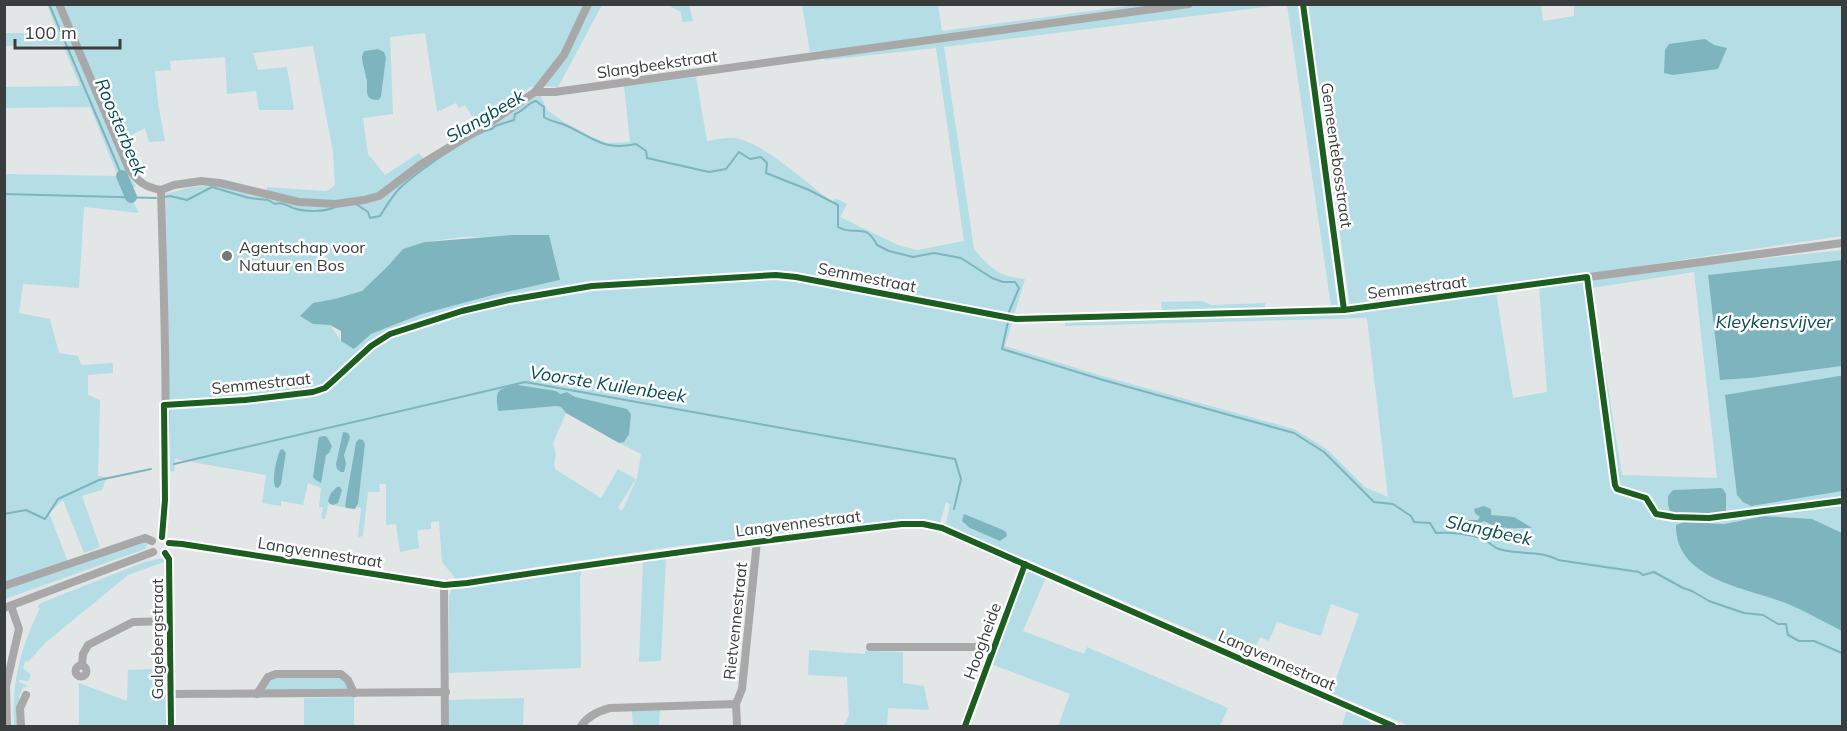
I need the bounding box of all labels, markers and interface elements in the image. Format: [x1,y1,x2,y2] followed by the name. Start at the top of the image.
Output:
[15,12,120,50] scale bar
[24,21,77,44] text: 100 m
[595,46,719,82] street label: Slangbeekstraat
[90,75,152,180] water label: Roosterbeek
[1317,81,1357,229] street label: Gemeentebosstraat
[441,84,529,148] water label: Slangbeek
[239,237,365,275] place label: Agentschap voor Natuur en Bos
[220,249,234,263] marker: Agentschap voor Natuur en Bos
[816,258,918,296] street label: Semmestraat
[1366,271,1468,303] street label: Semmestraat
[1716,310,1834,333] water label: Kleykensvijver
[528,360,689,408] water label: Voorste Kuilenbeek
[210,368,312,398] street label: Semmestraat
[734,505,862,541] street label: Langvennestraat
[1444,510,1535,550] water label: Slangbeek
[256,532,384,572] street label: Langvennestraat
[719,561,751,681] street label: Rietvennestraat
[147,578,167,700] street label: Galgebergstraat
[959,600,1005,682] street label: Hoogheide
[1215,625,1339,695] street label: Langvennestraat

